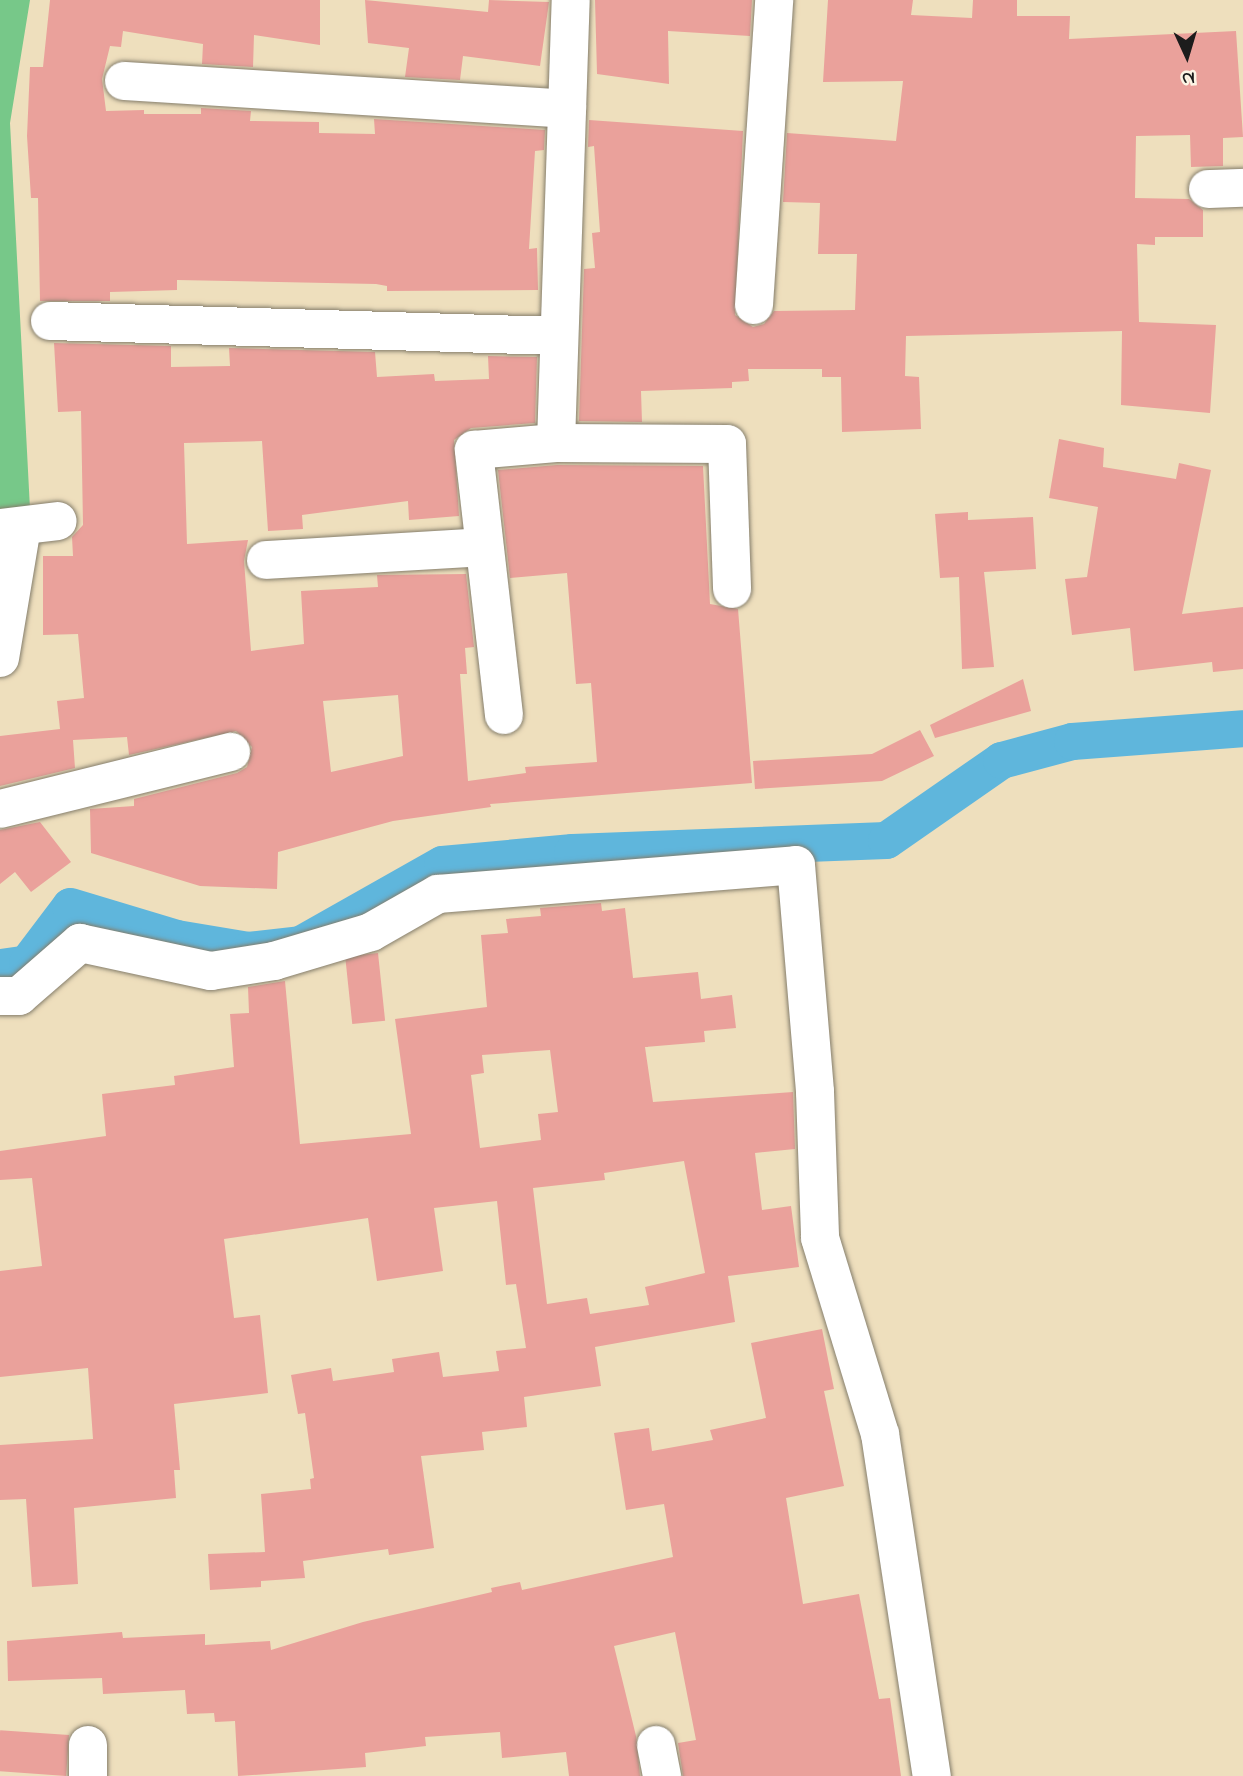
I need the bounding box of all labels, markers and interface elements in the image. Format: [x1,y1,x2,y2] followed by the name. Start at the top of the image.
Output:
[1152,21,1222,91] north arrow
[1181,64,1196,91] text: N

